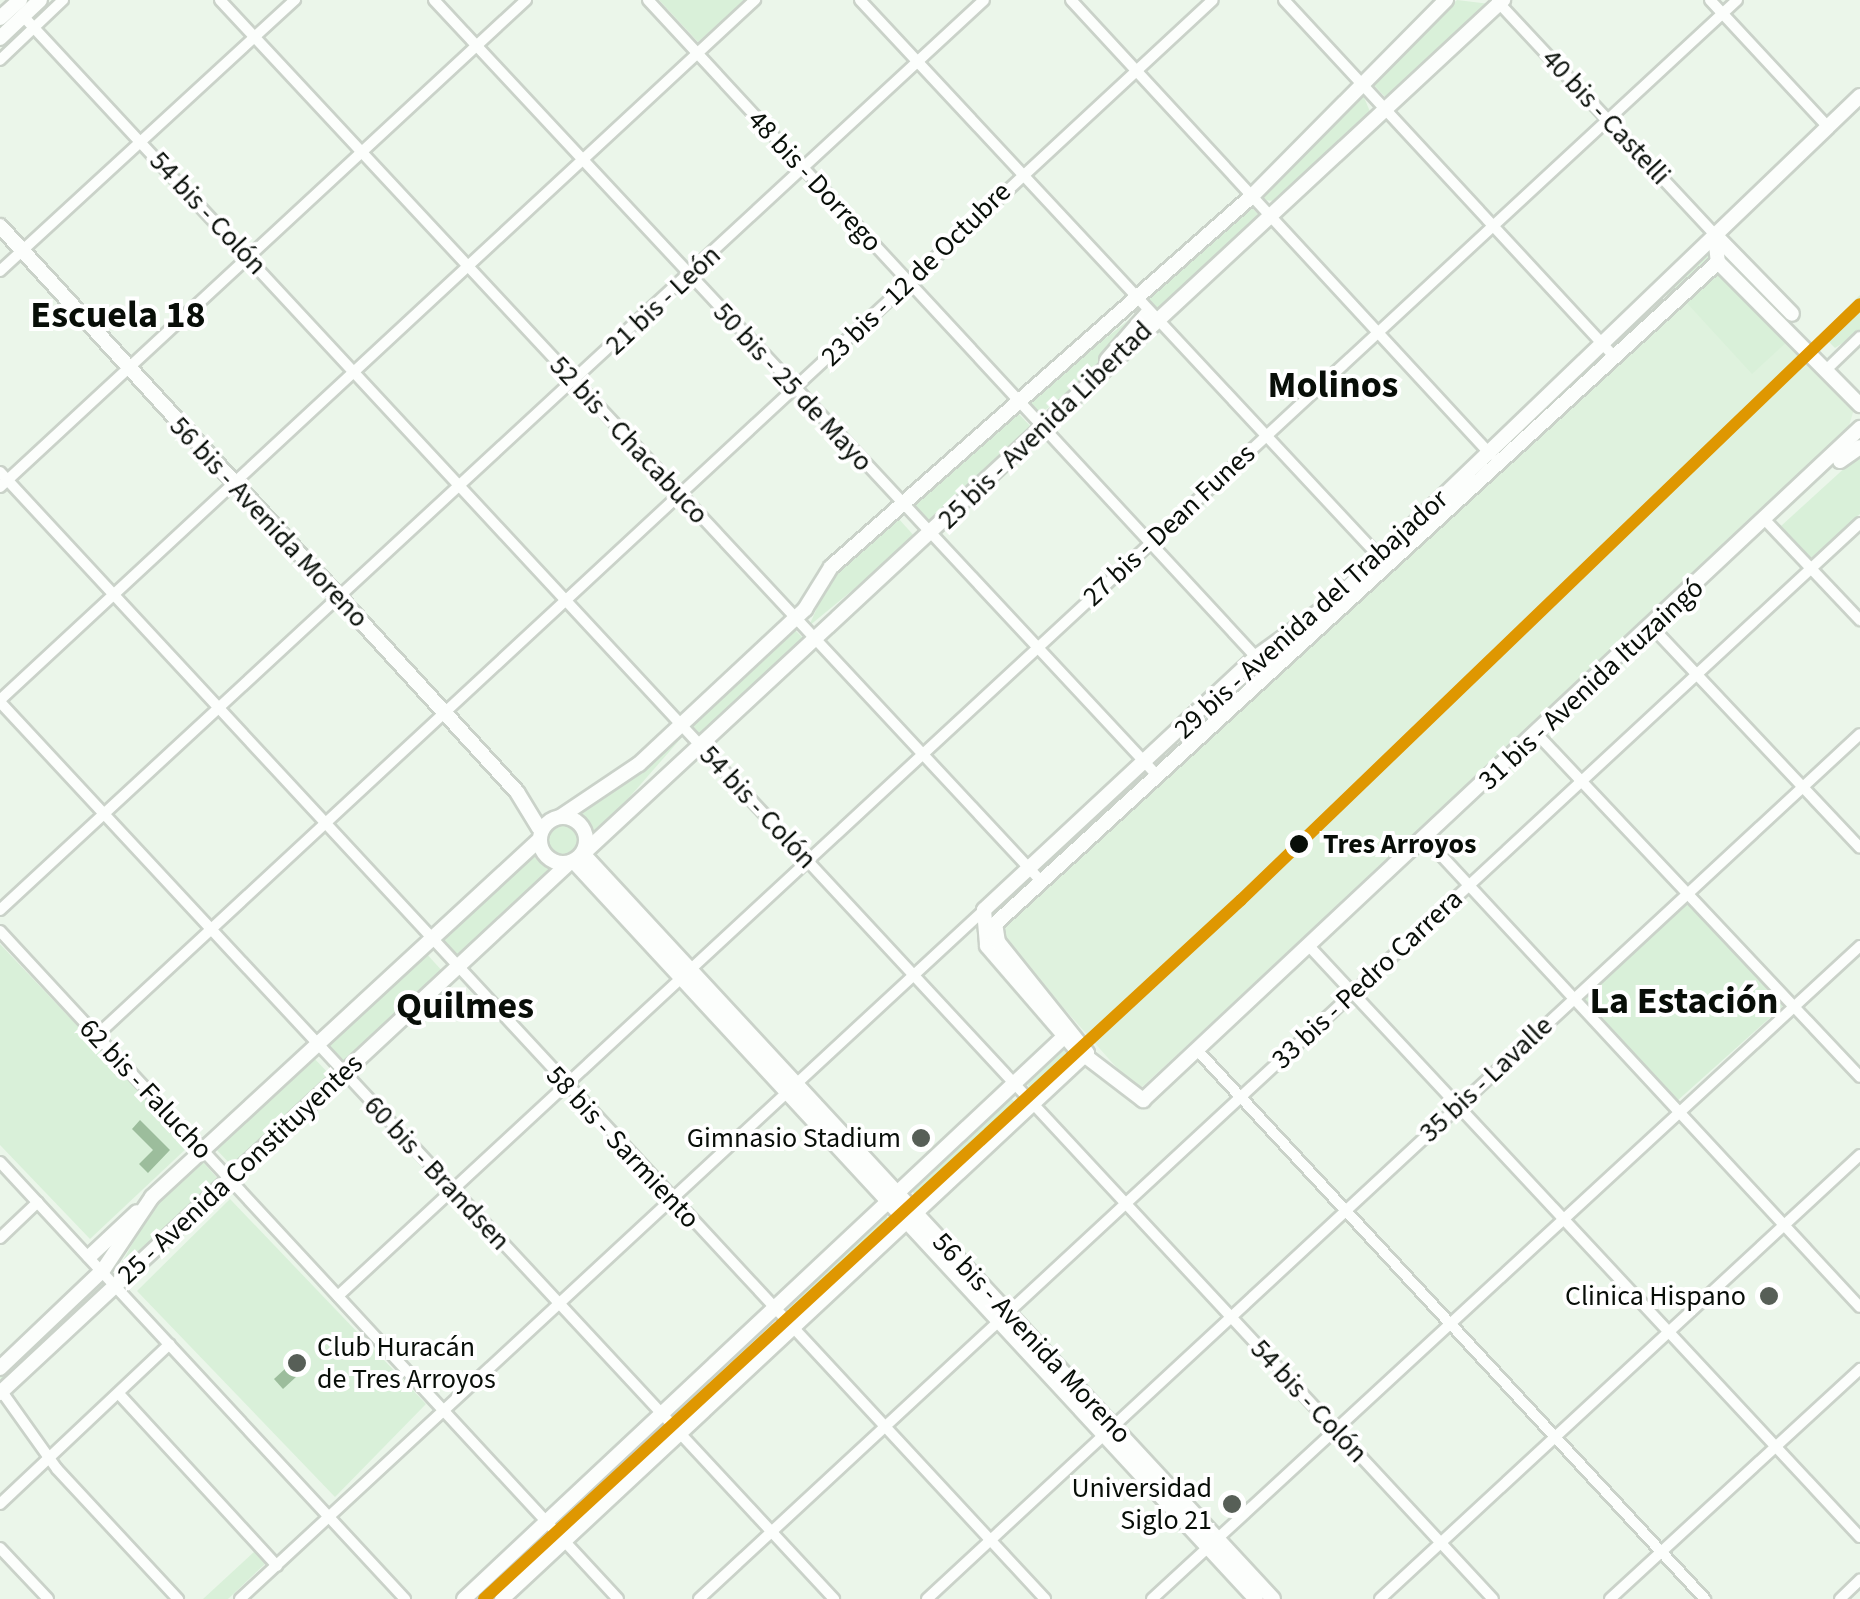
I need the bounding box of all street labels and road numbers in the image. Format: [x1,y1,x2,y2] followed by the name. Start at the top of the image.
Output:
[1535,42,1677,192] street label: 40 bis - Castelli
[741,103,889,259] street label: 48 bis - Dorrego
[142,144,274,282] street label: 54 bis - Colón
[814,175,1018,373] street label: 23 bis - 12 de Octubre
[598,238,728,362] street label: 21 bis - León
[706,296,880,478] street label: 50 bis - 25 de Mayo
[931,314,1159,536] street label: 25 bis - Avenida Libertad
[543,349,715,531] street label: 52 bis - Chacabuco
[163,410,375,634] street label: 56 bis - Avenida Moreno
[1076,437,1262,613] street label: 27 bis - Dean Funes
[1167,482,1455,746] street label: 29 bis - Avenida del Trabajador
[1472,571,1710,797] street label: 31 bis - Avenida Ituzaingó
[692,738,824,876] street label: 54 bis - Colón
[1265,882,1469,1076] street label: 33 bis - Pedro Carrera
[1412,1009,1560,1149] street label: 35 bis - Lavalle
[72,1012,220,1166] street label: 62 bis - Falucho
[111,1047,369,1291] street label: 25 - Avenida Constituyentes
[539,1059,707,1235] street label: 58 bis - Sarmiento
[357,1089,517,1257] street label: 60 bis - Brandsen
[926,1226,1138,1450] street label: 56 bis - Avenida Moreno
[1243,1332,1375,1470] street label: 54 bis - Colón

